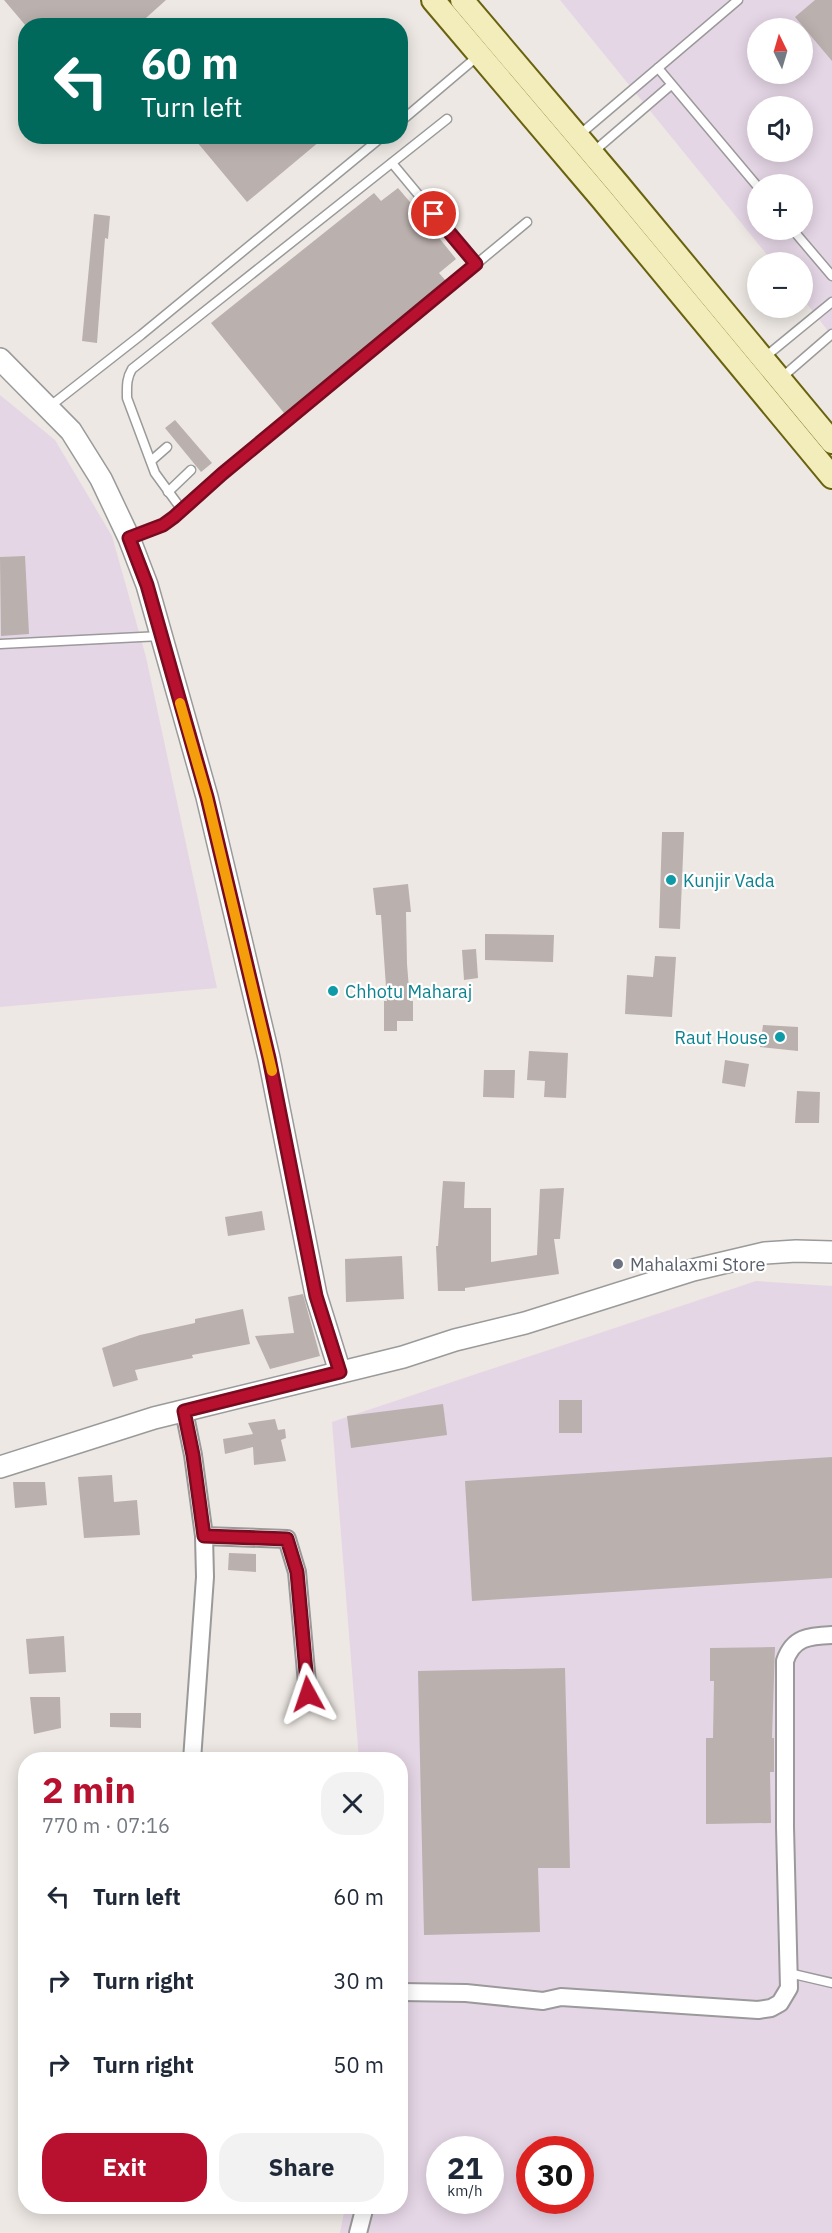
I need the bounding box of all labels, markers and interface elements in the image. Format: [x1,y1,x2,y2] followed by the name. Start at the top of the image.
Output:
[747,18,813,84] north arrow
[747,18,813,318] map controls
[141,36,239,91] text: 60 m
[42,42,120,120] icon: left
[141,89,242,124] text: Turn left
[747,96,813,162] button: sound
[747,174,813,240] button: +
[408,188,459,239] pin
[417,197,450,230] icon: arrive
[747,252,813,318] button: −
[683,869,775,892] place label: Kunjir Vada
[664,873,678,887] marker: Kunjir Vada
[345,980,472,1003] place label: Chhotu Maharaj
[326,984,340,998] marker: Chhotu Maharaj
[675,1026,768,1049] place label: Raut House
[773,1030,787,1044] marker: Raut House
[630,1253,765,1276] place label: Mahalaxmi Store
[611,1257,625,1271] marker: Mahalaxmi Store
[276,1662,340,1726] position arrow
[42,1766,136,1813] text: 2 min
[321,1772,384,1835] button: close
[42,1812,170,1839] text: 770 m · 07:16
[42,1880,75,1913] icon: left
[93,1882,181,1911] text: Turn left
[333,1882,384,1911] text: 60 m
[42,1964,75,1997] icon: right
[93,1966,194,1995] text: Turn right
[333,1966,384,1995] text: 30 m
[42,2048,75,2081] icon: right
[93,2050,194,2079] text: Turn right
[333,2050,384,2079] text: 50 m
[42,2133,207,2202] button: Exit
[219,2133,384,2202] button: Share
[516,2136,594,2214] speed limit sign: 30
[447,2148,483,2187] text: 21
[447,2181,483,2200] text: km/h

